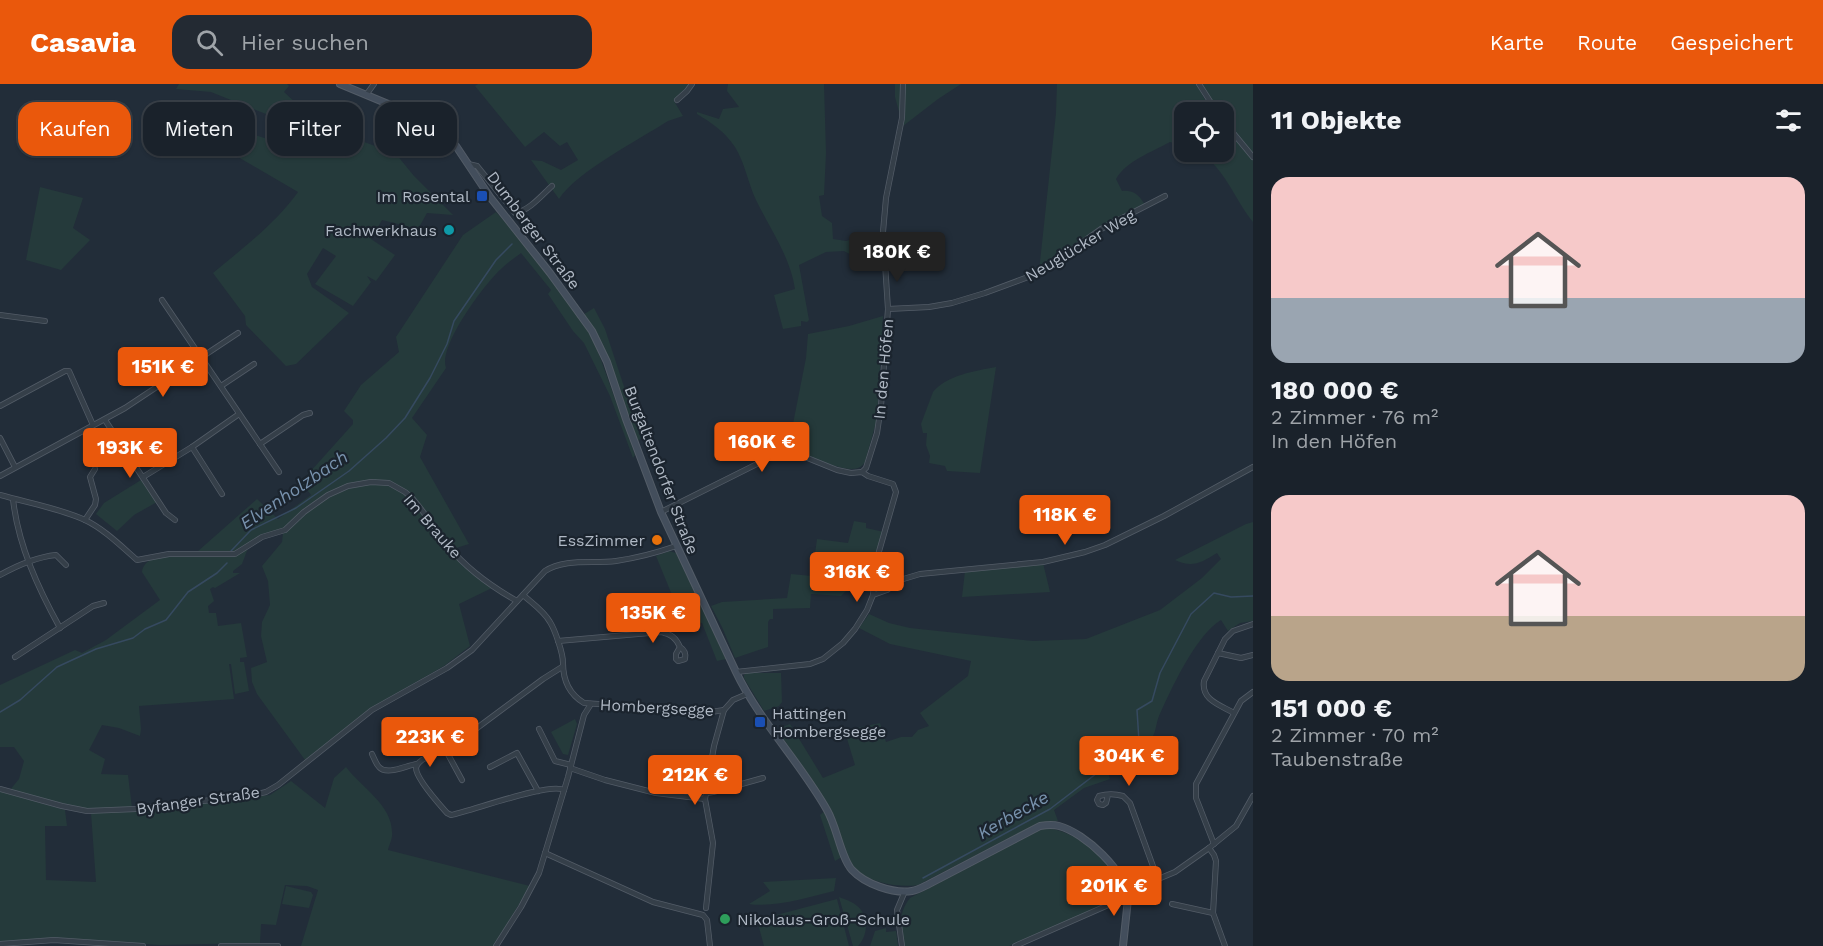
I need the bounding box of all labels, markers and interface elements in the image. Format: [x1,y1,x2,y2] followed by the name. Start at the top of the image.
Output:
[172,15,592,69] search box
[30,26,136,59] text: Casavia
[193,26,226,59] icon: search
[241,30,369,55] text: Hier suchen
[1490,30,1544,55] text: Karte
[1577,30,1637,55] text: Route
[1670,30,1793,55] text: Gespeichert
[18,102,131,156] chip: Kaufen
[143,102,255,156] chip: Mieten
[267,102,363,156] chip: Filter
[375,102,457,156] chip: Neu
[1174,102,1234,162] map controls
[1174,102,1234,162] button: locate
[1772,104,1805,137] icon: filters
[1271,105,1401,135] text: 11 Objekte
[483,168,584,293] street label: Dumberger Straße
[377,187,470,206] place label: Im Rosental
[475,189,489,203] marker: Im Rosental
[1022,205,1139,286] street label: Neuglücker Weg
[1484,216,1592,324] icon: home
[325,221,437,240] place label: Fachwerkhaus
[442,223,456,237] marker: Fachwerkhaus
[848,232,946,283] pin: 180K €
[863,239,931,263] text: 180K €
[870,318,897,420] street label: In den Höfen
[114,347,212,398] pin: 151K €
[132,354,194,378] text: 151K €
[1271,375,1399,405] text: 180 000 €
[621,383,702,557] street label: Burgaltendorfer Straße
[1271,405,1438,429] text: 2 Zimmer · 76 m²
[713,422,811,473] pin: 160K €
[81,428,179,479] pin: 193K €
[728,429,796,453] text: 160K €
[1271,429,1397,453] text: In den Höfen
[97,435,163,459] text: 193K €
[236,446,352,533] water label: Elvenholzbach
[400,490,466,562] street label: Im Brauke
[1016,495,1114,546] pin: 118K €
[1033,502,1097,526] text: 118K €
[557,531,645,550] place label: EssZimmer
[650,533,664,547] marker: EssZimmer
[1484,534,1592,642] icon: home
[808,552,906,603] pin: 316K €
[824,559,890,583] text: 316K €
[604,593,702,644] pin: 135K €
[620,600,686,624] text: 135K €
[1271,693,1392,723] text: 151 000 €
[599,695,715,720] street label: Hombergsegge
[772,704,886,741] place label: Hattingen Hombergsegge
[753,715,767,729] marker: Hattingen Hombergsegge
[381,717,479,768] pin: 223K €
[1271,723,1439,747] text: 2 Zimmer · 70 m²
[395,724,465,748] text: 223K €
[1080,736,1178,787] pin: 304K €
[1093,743,1165,767] text: 304K €
[1271,747,1403,771] text: Taubenstraße
[646,755,744,806] pin: 212K €
[662,762,728,786] text: 212K €
[135,782,261,819] street label: Byfanger Straße
[973,786,1052,843] water label: Kerbecke
[1065,866,1163,917] pin: 201K €
[1081,873,1147,897] text: 201K €
[737,910,910,929] place label: Nikolaus-Groß-Schule
[718,912,732,926] marker: Nikolaus-Groß-Schule

